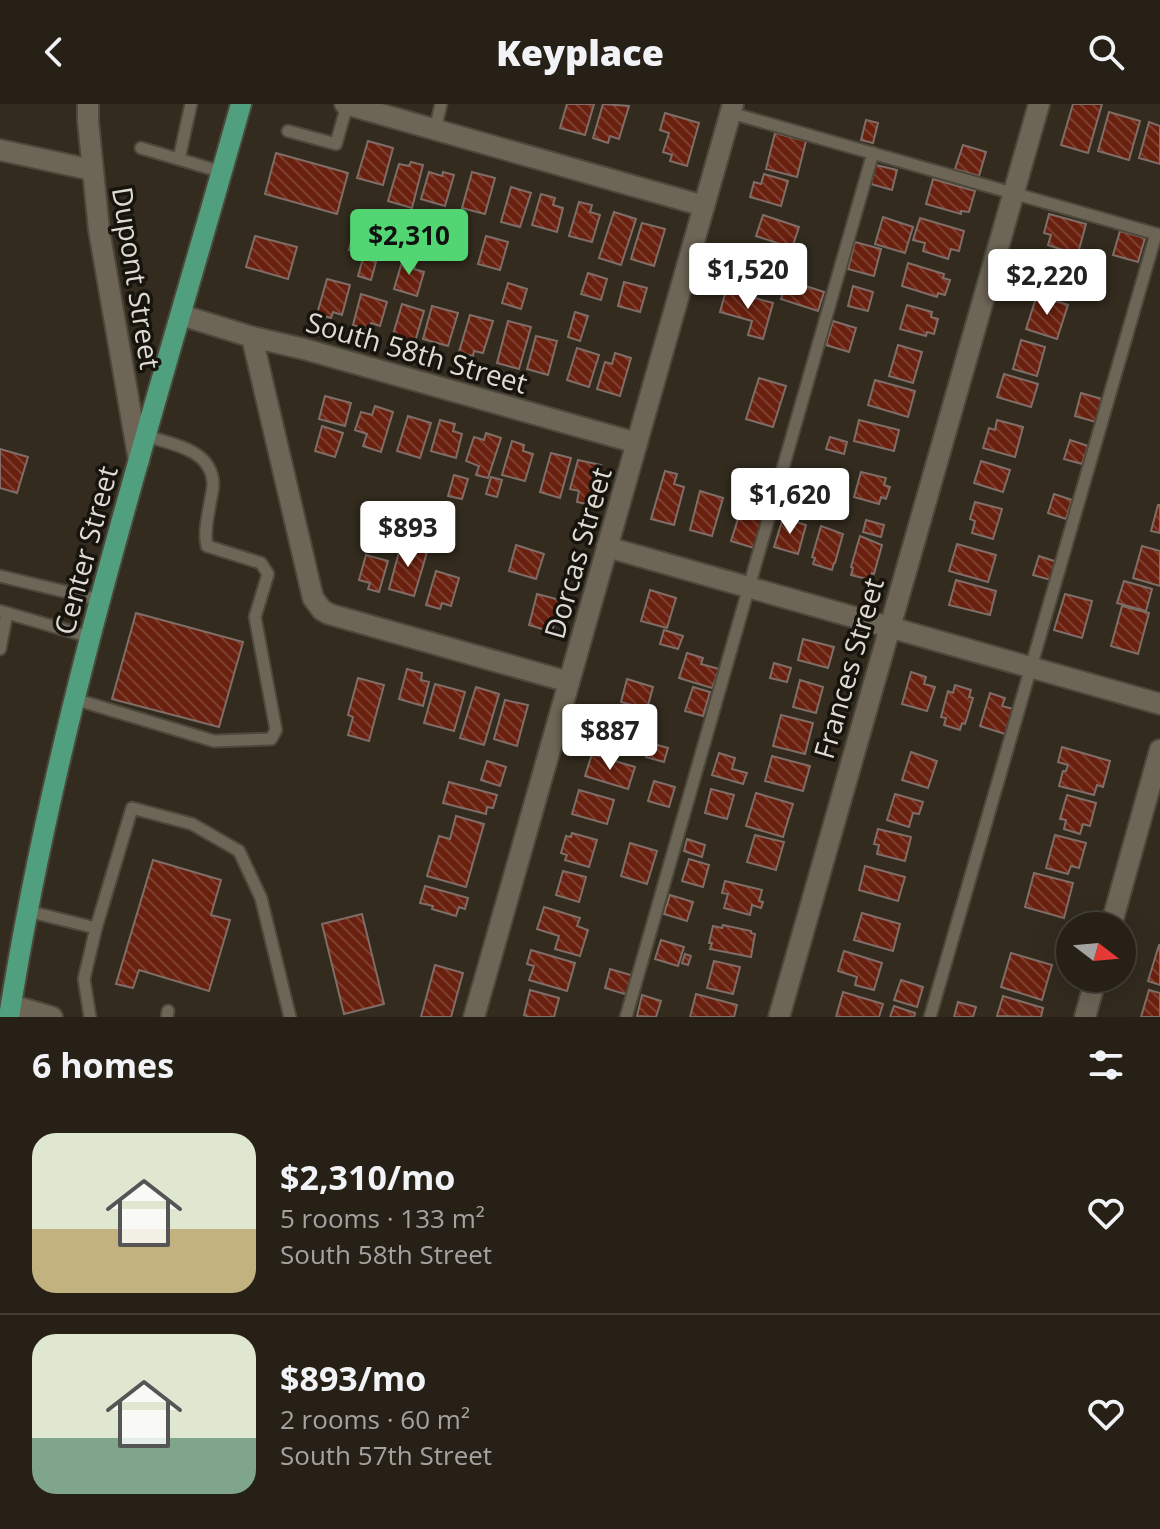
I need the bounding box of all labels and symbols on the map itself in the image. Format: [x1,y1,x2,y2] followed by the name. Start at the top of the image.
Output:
[104,184,170,372] street label: Dupont Street
[344,209,474,277] pin: $2,310
[683,243,813,311] pin: $1,520
[982,249,1112,317] pin: $2,220
[302,302,532,402] street label: South 58th Street
[44,461,126,639] street label: Center Street
[534,463,620,643] street label: Dorcas Street
[725,468,855,536] pin: $1,620
[361,501,455,569] pin: $893
[804,573,892,763] street label: Frances Street
[563,704,657,772] pin: $887
[1056,912,1136,992] north arrow

